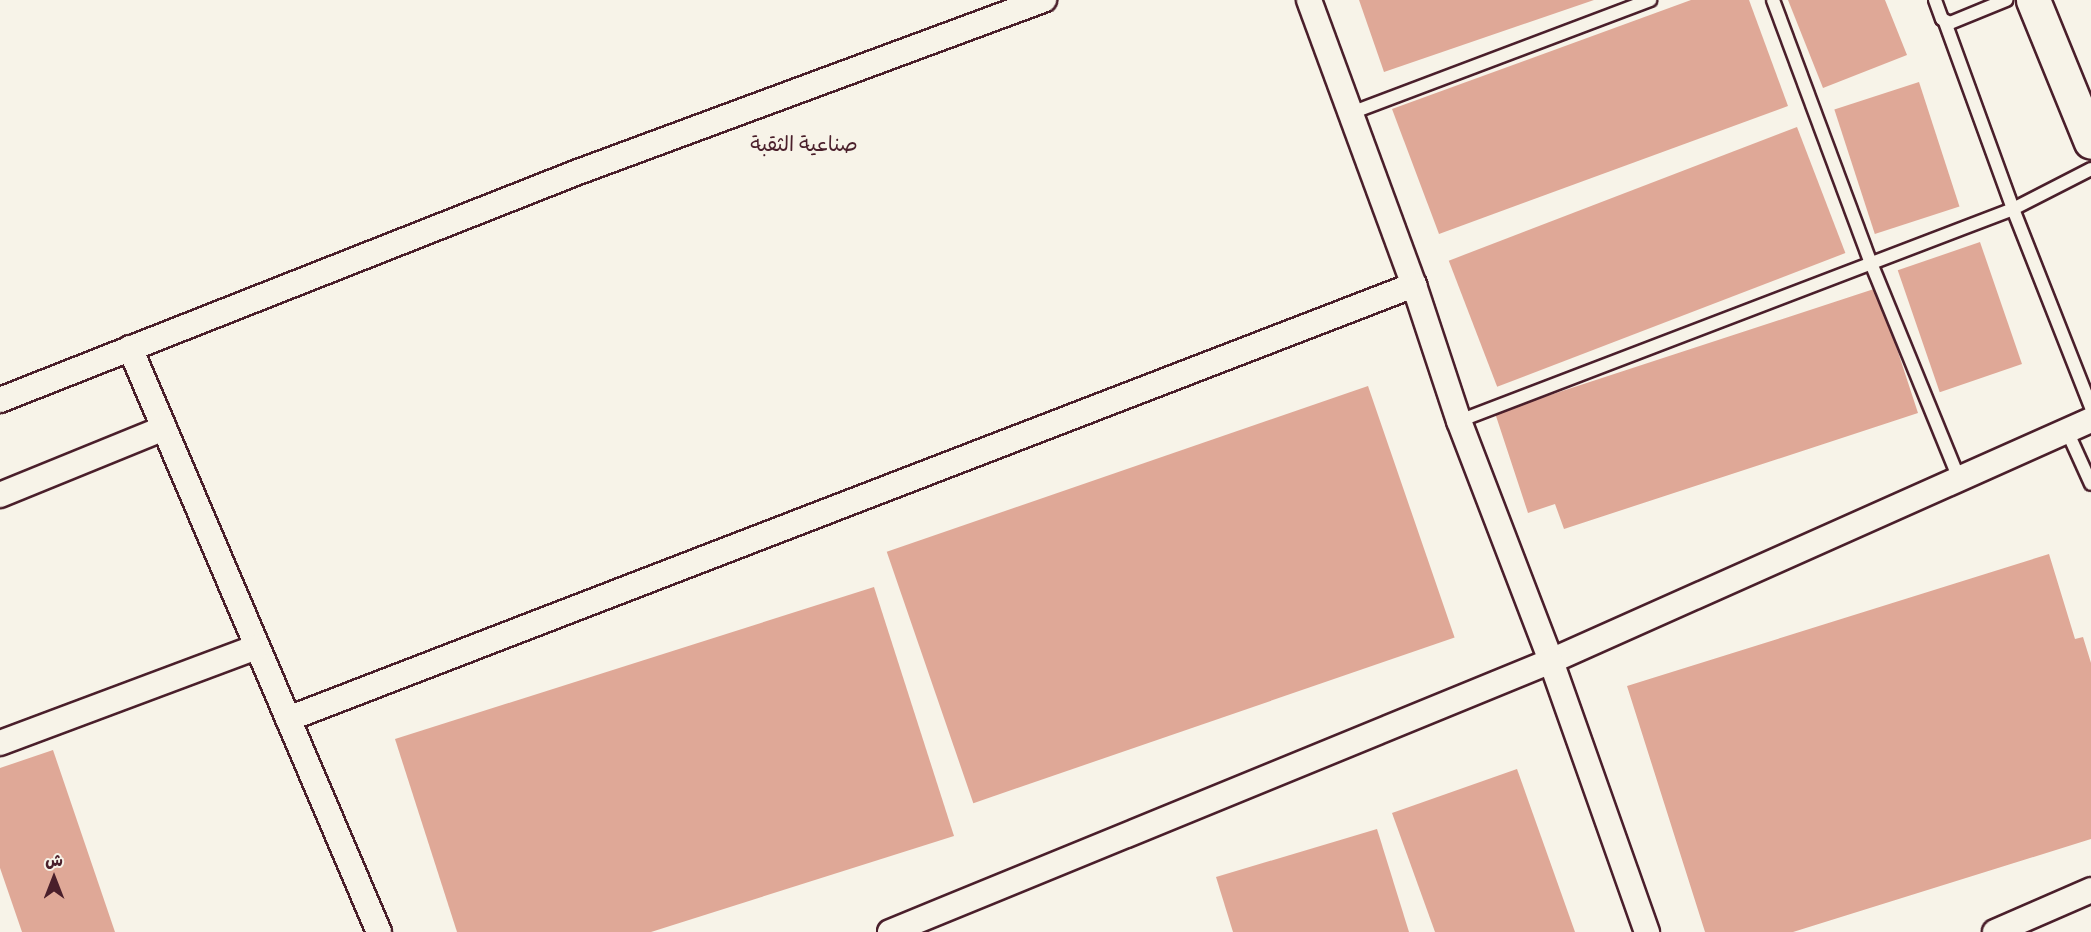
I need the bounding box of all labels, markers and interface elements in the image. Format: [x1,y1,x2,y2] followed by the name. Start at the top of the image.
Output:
[750,131,858,157] district label: صناعية الثقبة
[24,848,84,908] north arrow
[45,849,63,871] text: ش

